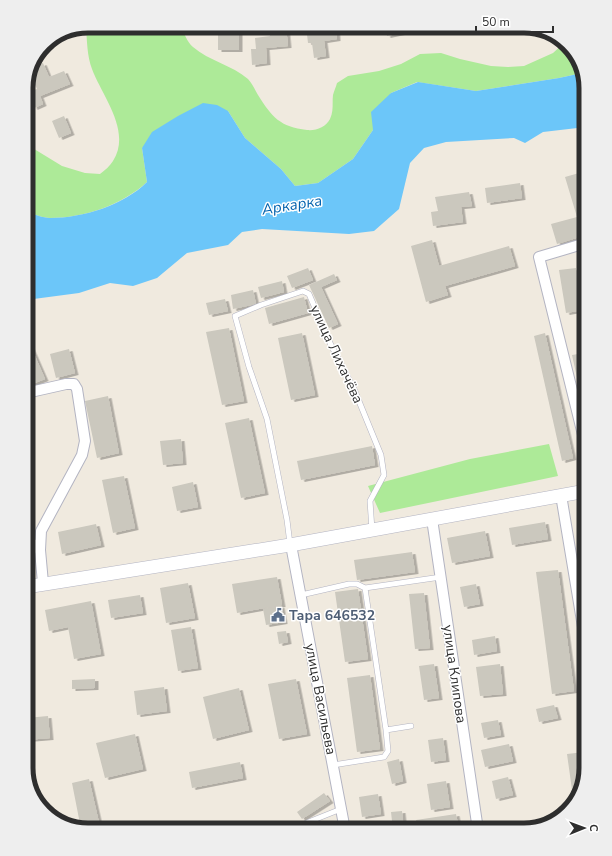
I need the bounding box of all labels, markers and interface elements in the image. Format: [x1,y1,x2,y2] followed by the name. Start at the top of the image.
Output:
[476,8,553,34] scale bar
[482,14,510,30] text: 50 m
[259,190,324,220] water label: Аркарка
[305,302,368,407] street label: улица Лихачёва
[289,606,375,625] place label: Тара 646532
[270,607,286,623] public building icon: Тара 646532
[438,624,471,724] street label: улица Клипова
[300,642,341,756] street label: улица Васильева
[564,808,604,848] north arrow
[586,824,601,832] text: С

